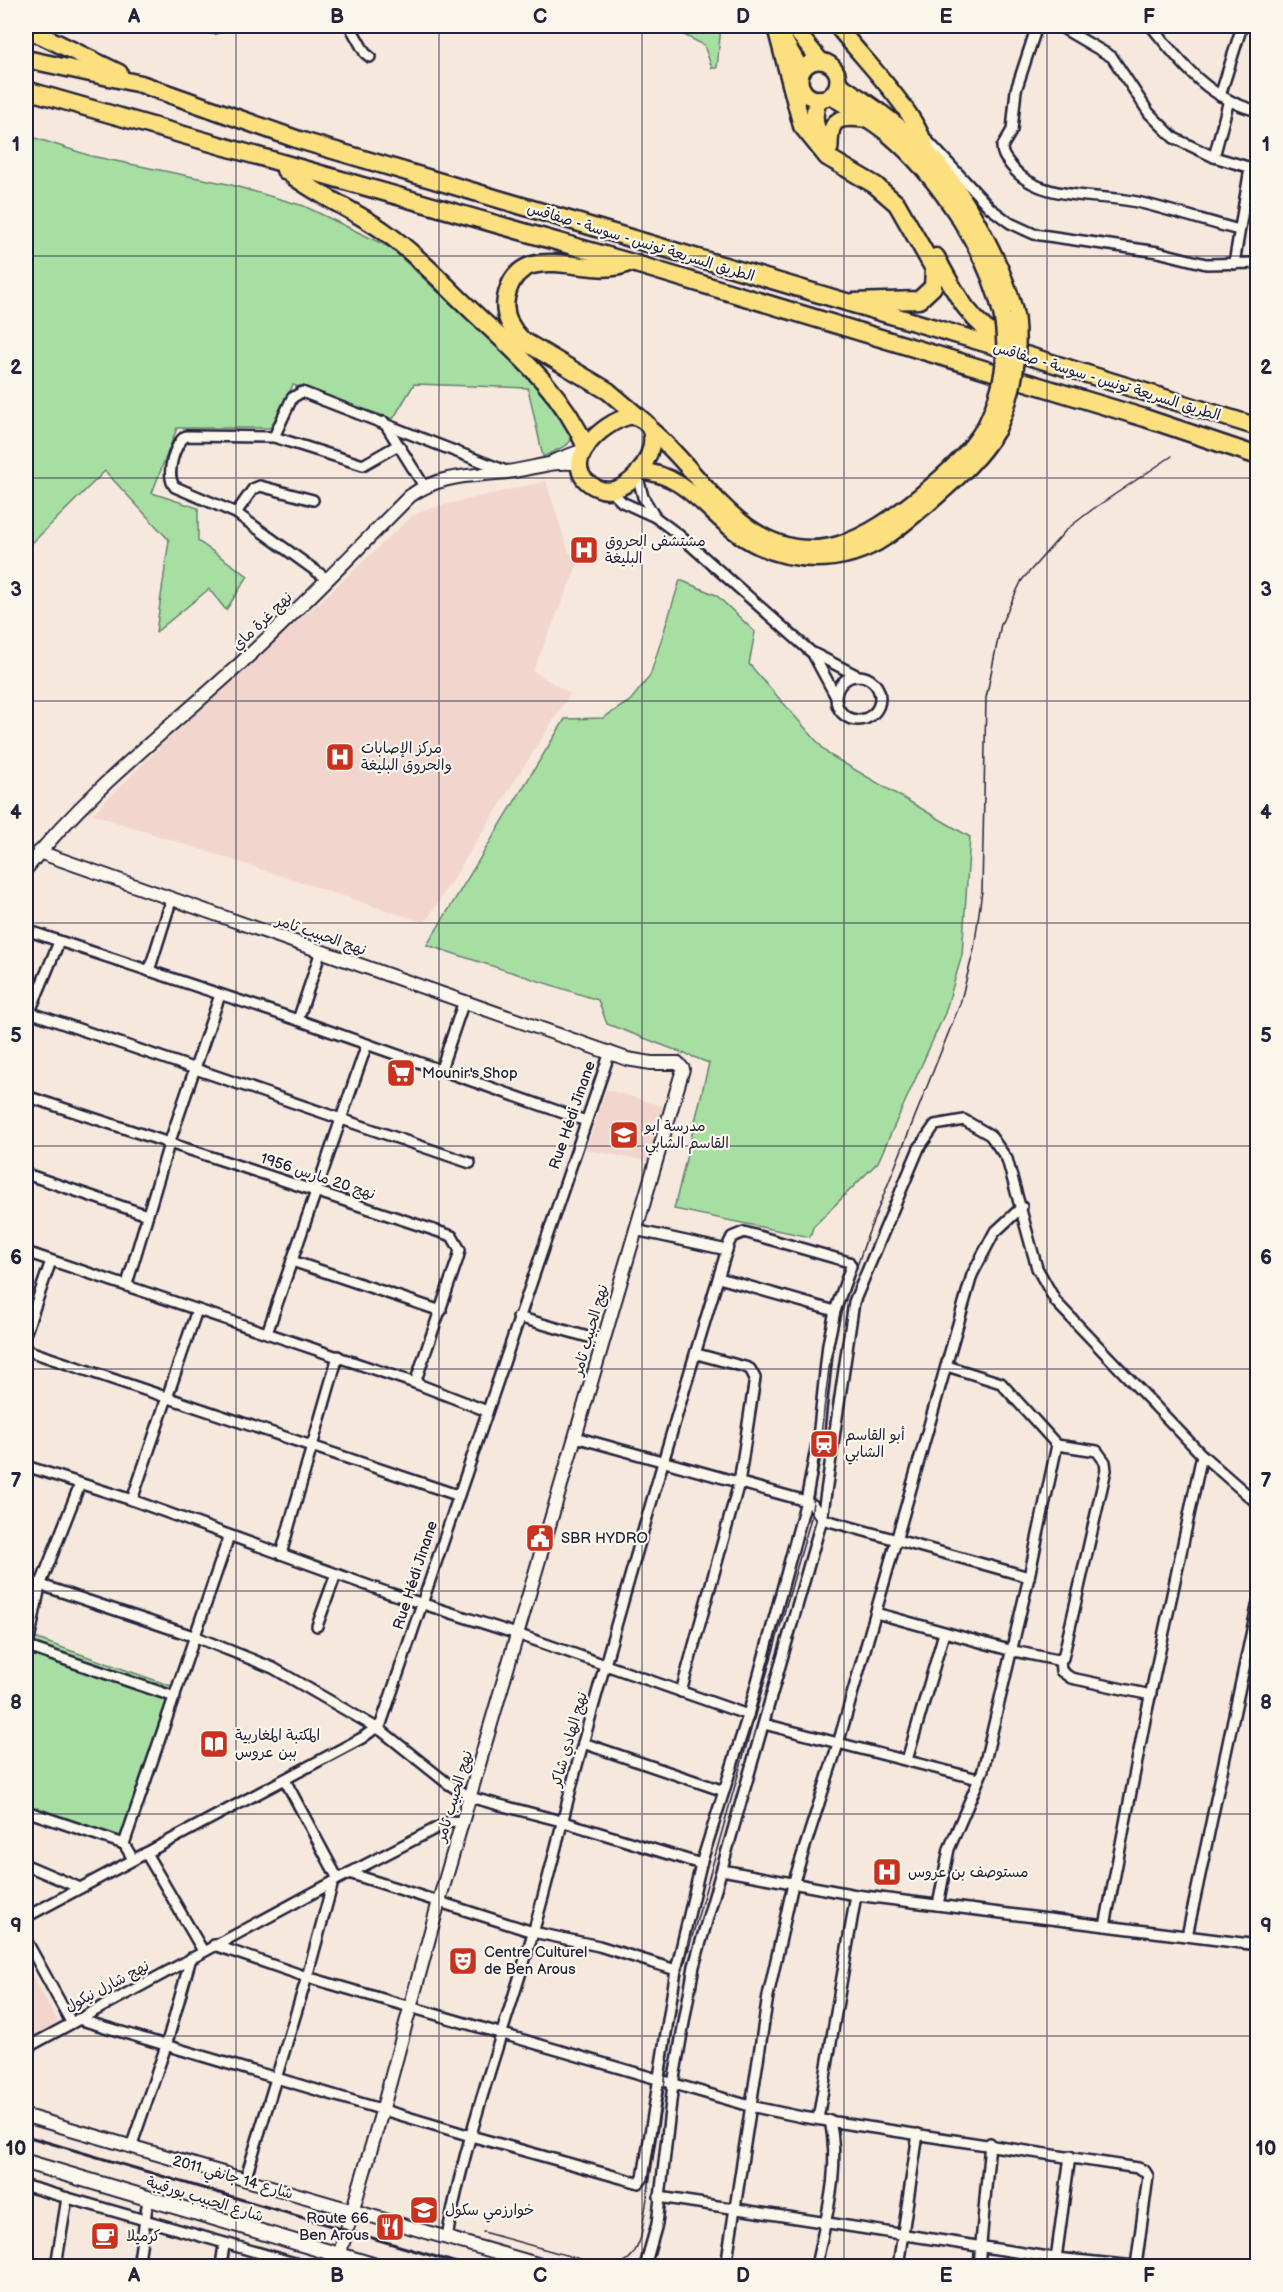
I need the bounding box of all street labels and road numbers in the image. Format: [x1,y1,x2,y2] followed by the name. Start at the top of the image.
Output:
[525,199,757,286] street label: الطريق السريعة تونس - سوسة - صفاقس
[991,338,1223,425] street label: الطريق السريعة تونس - سوسة - صفاقس
[228,588,297,656] street label: نهج غرة ماي
[271,910,369,960] street label: نهج الحبيب ثامر
[545,1058,600,1172] street label: Rue Hédi Jinane
[258,1149,378,1204] street label: نهج 20 مارس 1956
[568,1282,613,1380] street label: نهج الحبيب ثامر
[389,1518,442,1632] street label: Rue Hédi Jinane
[546,1690,593,1791] street label: نهج الهادي شاكر
[431,1748,477,1846] street label: نهج الحبيب ثامر
[62,1956,153,2017] street label: نهج شارل نيكول
[170,2151,295,2207] street label: شارع 14 جانفي 2011
[144,2173,266,2226] street label: شارع الحبيب بورقيبة

